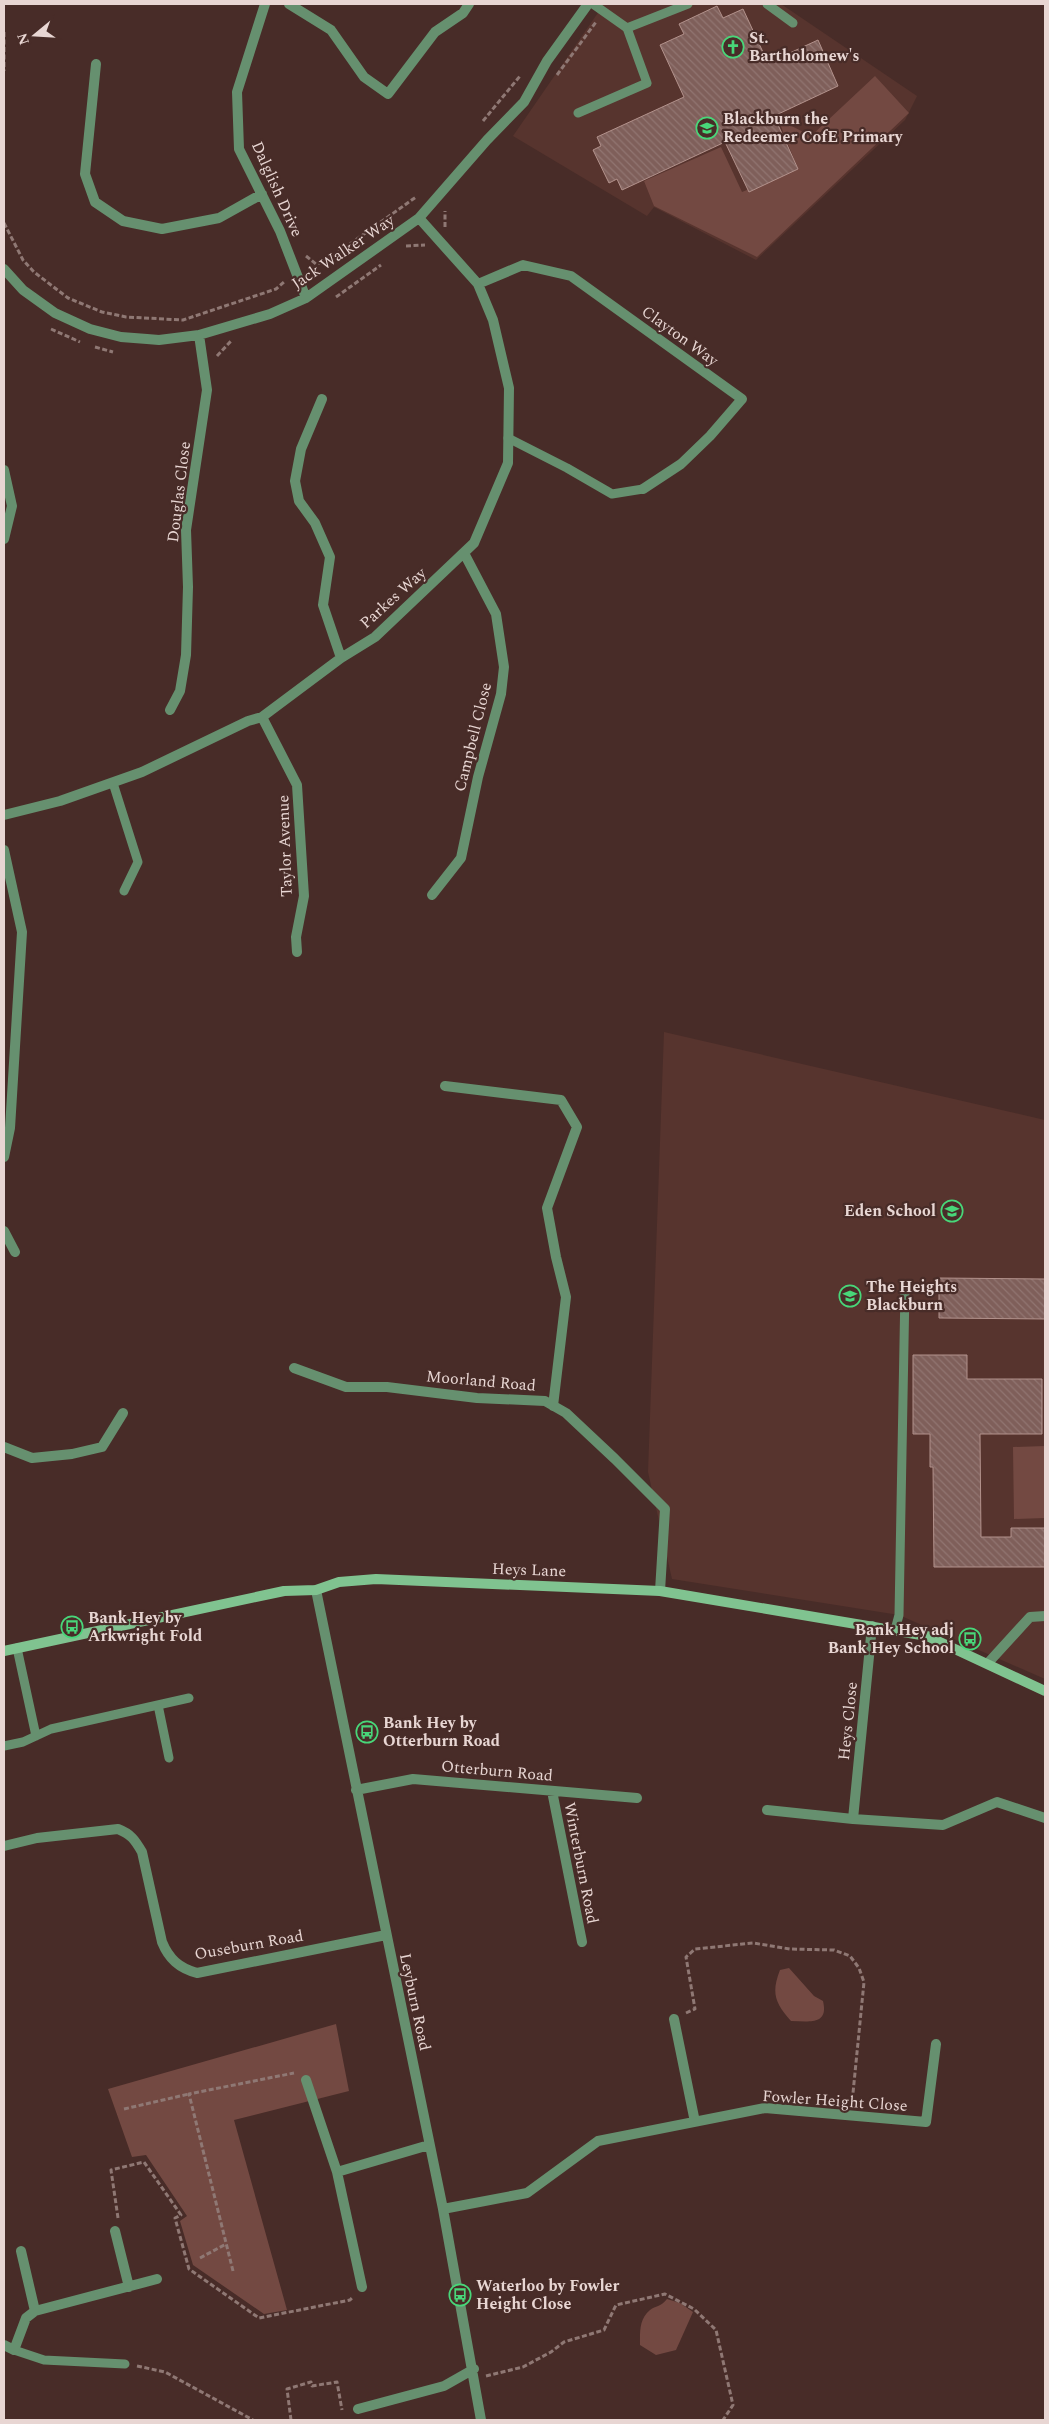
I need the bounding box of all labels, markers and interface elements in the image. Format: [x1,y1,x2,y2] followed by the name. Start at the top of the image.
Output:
[10,10,60,60] north arrow
[749,26,859,68] place label: St. Bartholomew's
[11,30,35,48] text: N
[721,35,745,59] church icon: St. Bartholomew's
[723,107,904,149] place label: Blackburn the Redeemer CofE Primary
[695,116,719,140] school or university icon: Blackburn the Redeemer CofE Primary
[245,137,309,241] street label: Dalglish Drive
[287,208,400,295] street label: Jack Walker Way
[636,300,725,373] street label: Clayton Way
[161,440,197,544] street label: Douglas Close
[354,561,433,634] street label: Parkes Way
[448,680,498,794] street label: Campbell Close
[271,795,299,897] street label: Taylor Avenue
[844,1199,936,1223] place label: Eden School
[940,1199,964,1223] school or university icon: Eden School
[866,1275,957,1317] place label: The Heights Blackburn
[838,1284,862,1308] school or university icon: The Heights Blackburn
[425,1364,537,1398] street label: Moorland Road
[491,1557,567,1583] street label: Heys Lane
[88,1606,202,1648] place label: Bank Hey by Arkwright Fold
[60,1615,84,1639] bus stop icon: Bank Hey by Arkwright Fold
[828,1618,954,1660] place label: Bank Hey adj Bank Hey School
[958,1627,982,1651] bus stop icon: Bank Hey adj Bank Hey School
[832,1681,864,1761] street label: Heys Close
[383,1711,500,1753] place label: Bank Hey by Otterburn Road
[355,1720,379,1744] bus stop icon: Bank Hey by Otterburn Road
[440,1754,554,1788] street label: Otterburn Road
[557,1800,605,1926] street label: Winterburn Road
[193,1924,305,1966] street label: Ouseburn Road
[393,1951,437,2053] street label: Leyburn Road
[761,2084,909,2118] street label: Fowler Height Close
[476,2274,620,2316] place label: Waterloo by Fowler Height Close
[448,2283,472,2307] bus stop icon: Waterloo by Fowler Height Close

